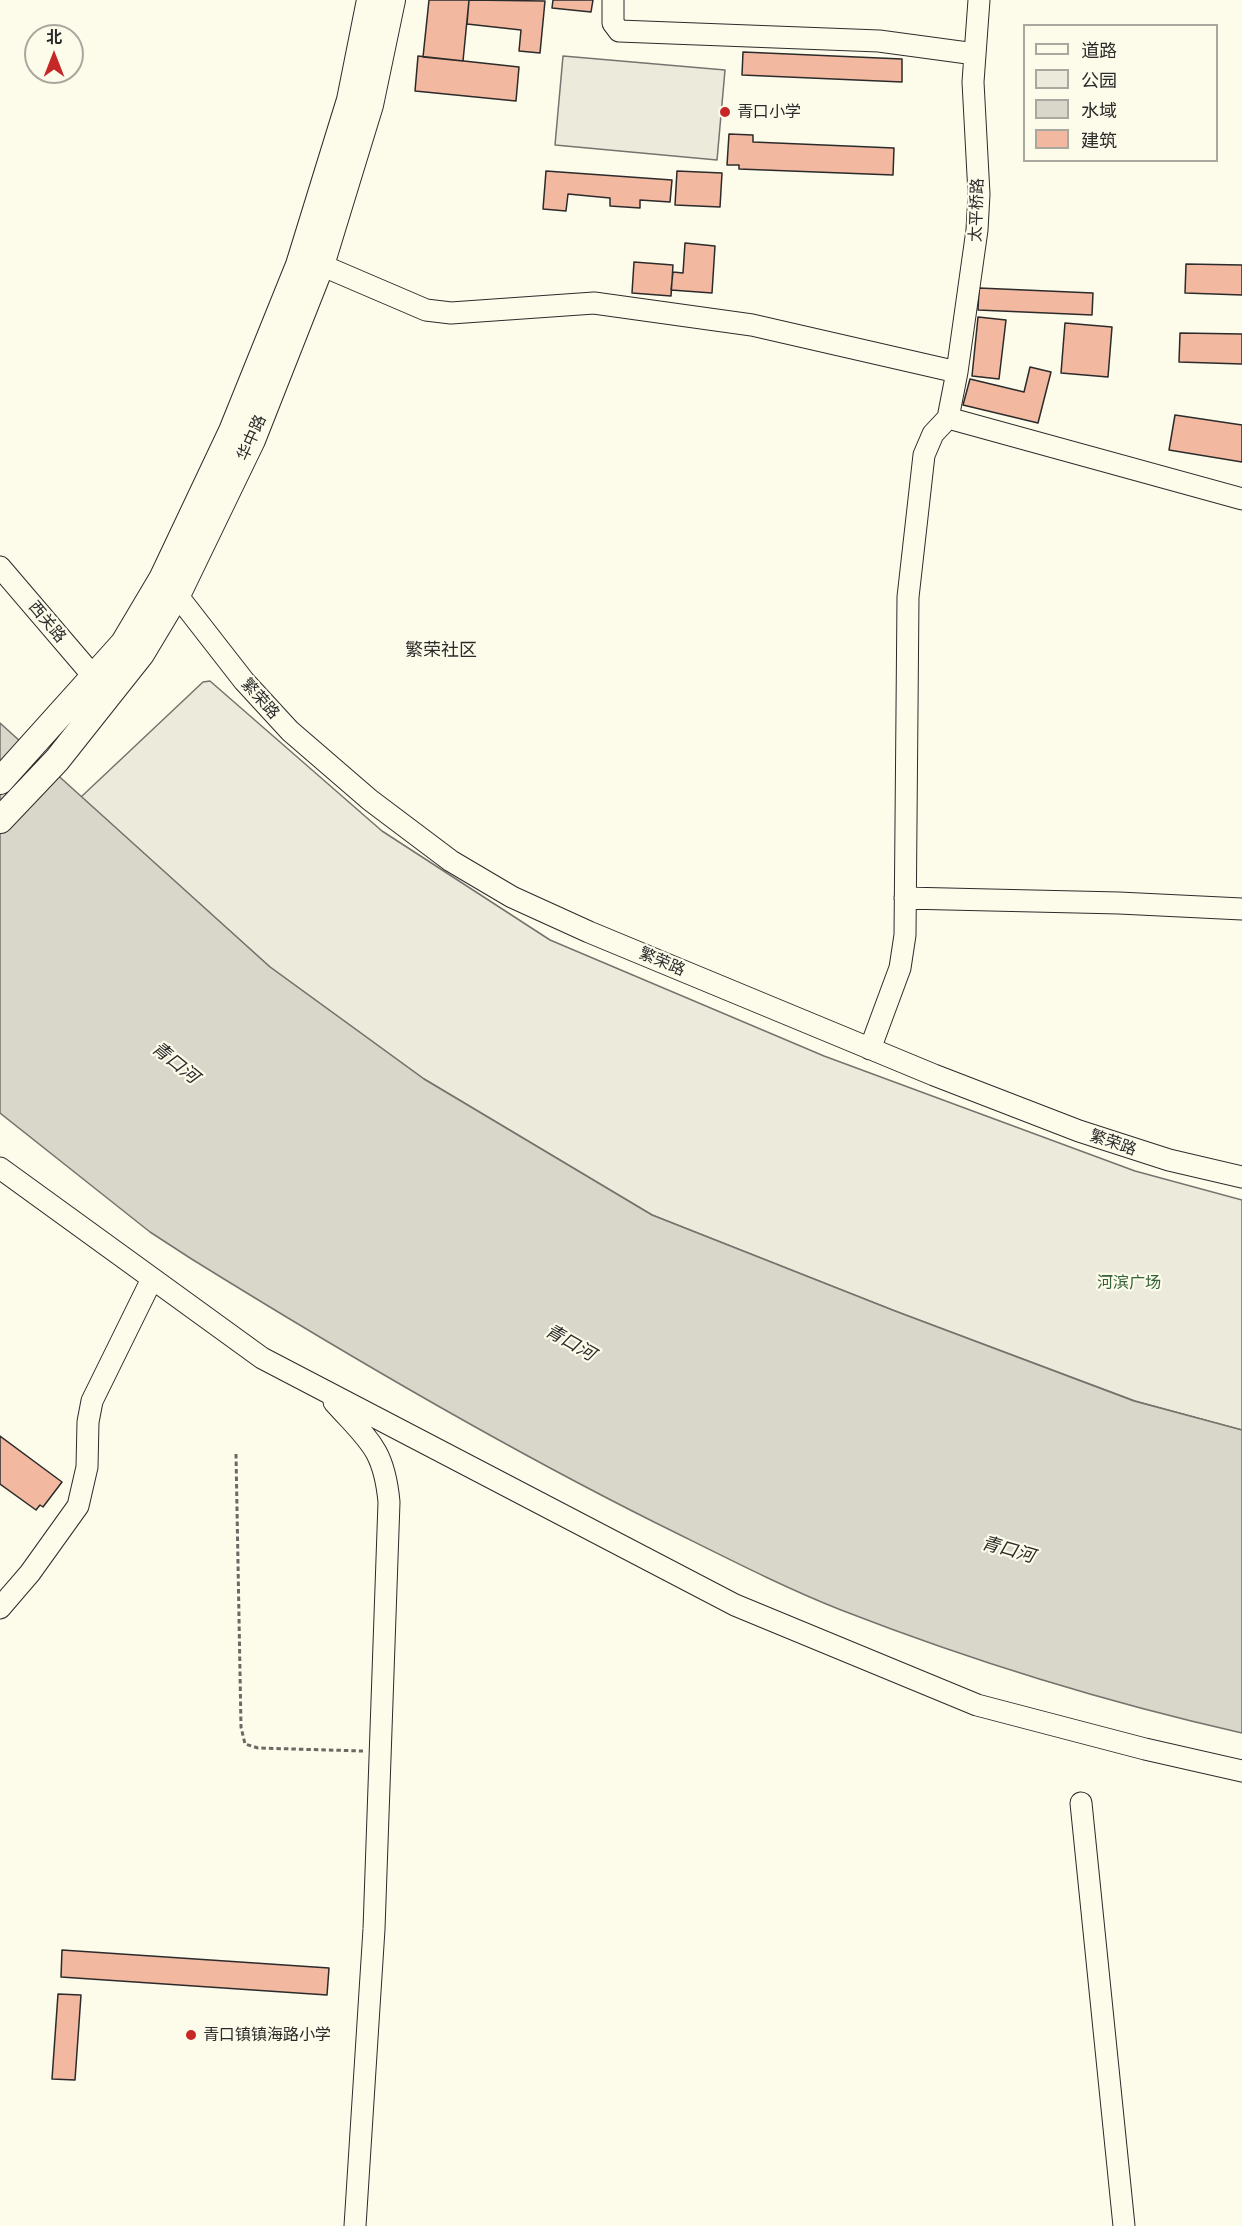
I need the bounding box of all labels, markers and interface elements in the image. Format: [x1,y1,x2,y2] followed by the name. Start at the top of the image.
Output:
[24,24,84,84] north arrow
[1023,24,1218,162] legend
[46,28,62,47] text: 北
[1081,40,1117,62] text: 道路
[1081,70,1117,92] text: 公园
[1081,100,1117,122] text: 水域
[737,102,801,122] place label: 青口小学
[718,105,732,119] marker: 青口小学
[1081,130,1117,152] text: 建筑
[966,178,988,242] street label: 太平桥路
[233,412,271,464] street label: 华中路
[24,597,70,647] street label: 西关路
[405,640,477,662] district label: 繁荣社区
[237,675,283,723] street label: 繁荣路
[636,944,688,980] street label: 繁荣路
[147,1038,203,1088] water label: 青口河
[1087,1126,1139,1160] street label: 繁荣路
[1097,1273,1161,1293] park label: 河滨广场
[541,1320,599,1366] water label: 青口河
[979,1532,1037,1568] water label: 青口河
[203,2025,331,2045] place label: 青口镇镇海路小学
[184,2028,198,2042] marker: 青口镇镇海路小学

